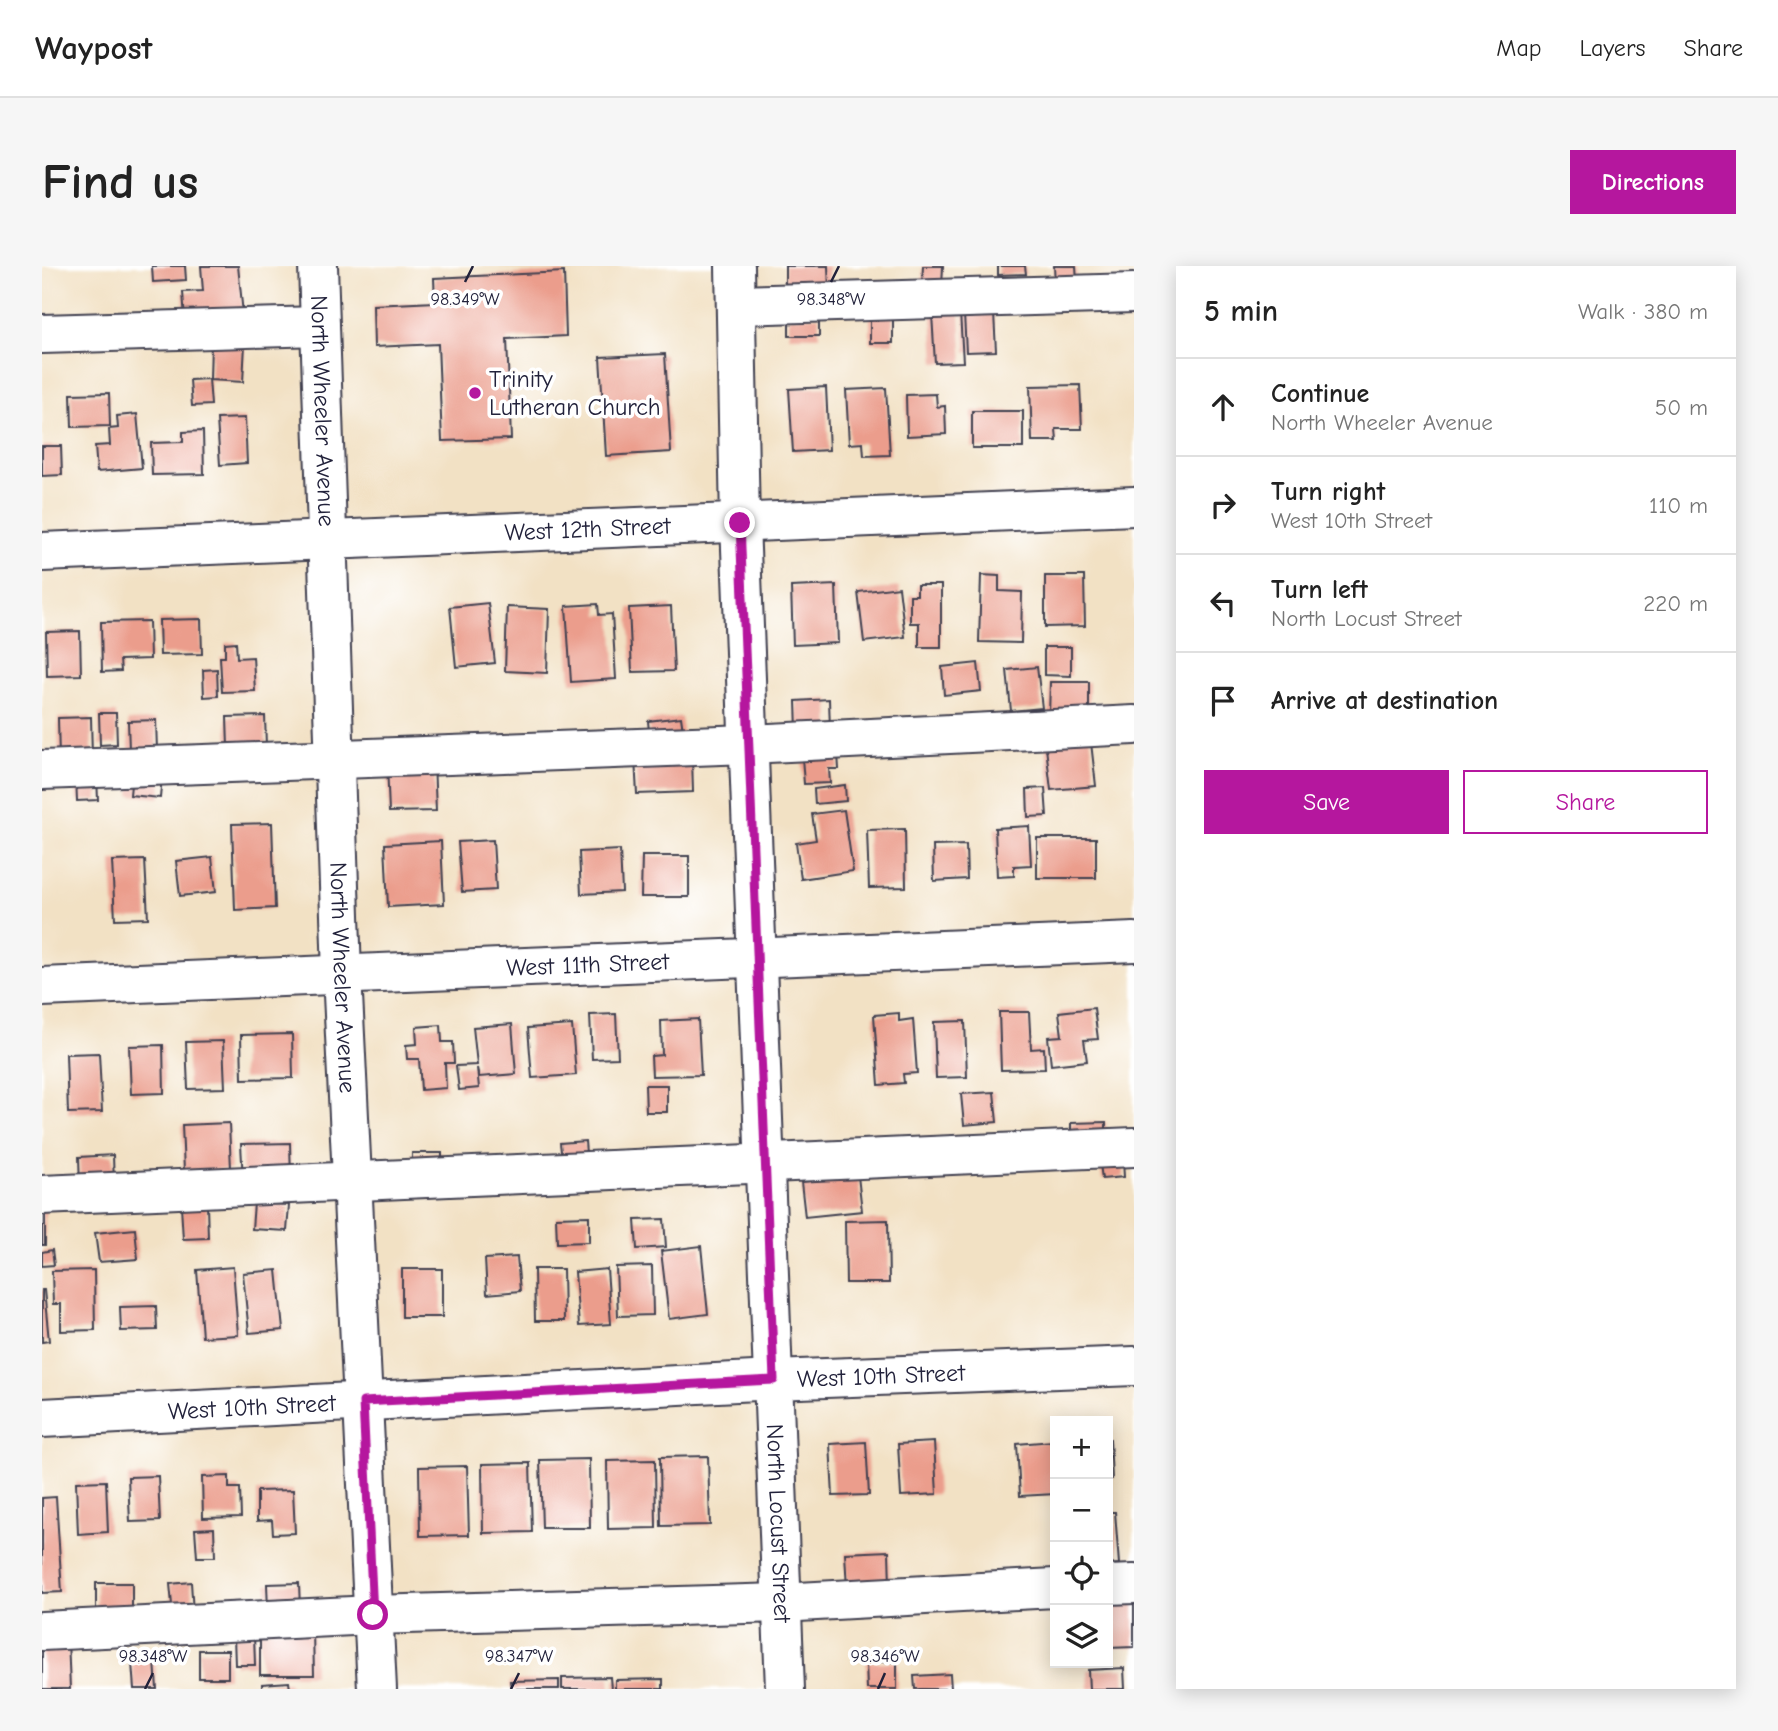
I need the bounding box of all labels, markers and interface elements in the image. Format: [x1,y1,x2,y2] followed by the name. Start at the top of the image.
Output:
[35,29,152,67] text: Waypost
[1496,34,1542,62] text: Map
[1580,34,1645,62] text: Layers
[1683,34,1743,62] text: Share
[1570,150,1736,214] button: Directions
[42,154,198,210] text: Find us
[430,289,500,310] text: 98.349°W
[797,289,866,310] text: 98.348°W
[1204,294,1278,329] text: 5 min
[305,295,341,527] street label: North Wheeler Avenue
[1578,298,1708,325] text: Walk · 380 m
[489,365,661,421] place label: Trinity Lutheran Church
[1271,379,1369,409] text: Continue
[467,385,483,401] marker: Trinity Lutheran Church
[1204,388,1242,426] icon: ahead
[1655,394,1708,421] text: 50 m
[1271,409,1493,436] text: North Wheeler Avenue
[1271,477,1385,507] text: Turn right
[1204,486,1242,524] icon: right
[1649,492,1708,519] text: 110 m
[724,507,755,538] route end
[1271,507,1432,534] text: West 10th Street
[504,511,672,547] street label: West 12th Street
[1271,575,1368,605] text: Turn left
[1204,584,1242,622] icon: left
[1643,590,1708,617] text: 220 m
[1271,605,1462,632] text: North Locust Street
[1204,682,1242,720] icon: arrive
[1271,686,1498,716] text: Arrive at destination
[1204,770,1449,834] button: Save
[1463,770,1708,834] button: Share
[324,861,362,1094] street label: North Wheeler Avenue
[505,947,671,982] street label: West 11th Street
[796,1359,967,1393] street label: West 10th Street
[167,1389,338,1425] street label: West 10th Street
[1050,1416,1113,1668] map controls
[1050,1416,1113,1479] button: +
[761,1423,796,1624] street label: North Locust Street
[1050,1479,1113,1542] button: −
[1050,1542,1113,1605] button: locate
[357,1599,388,1630] route start
[1050,1605,1113,1668] button: layers
[119,1646,188,1667] text: 98.348°W
[485,1646,553,1667] text: 98.347°W
[850,1646,920,1667] text: 98.346°W

